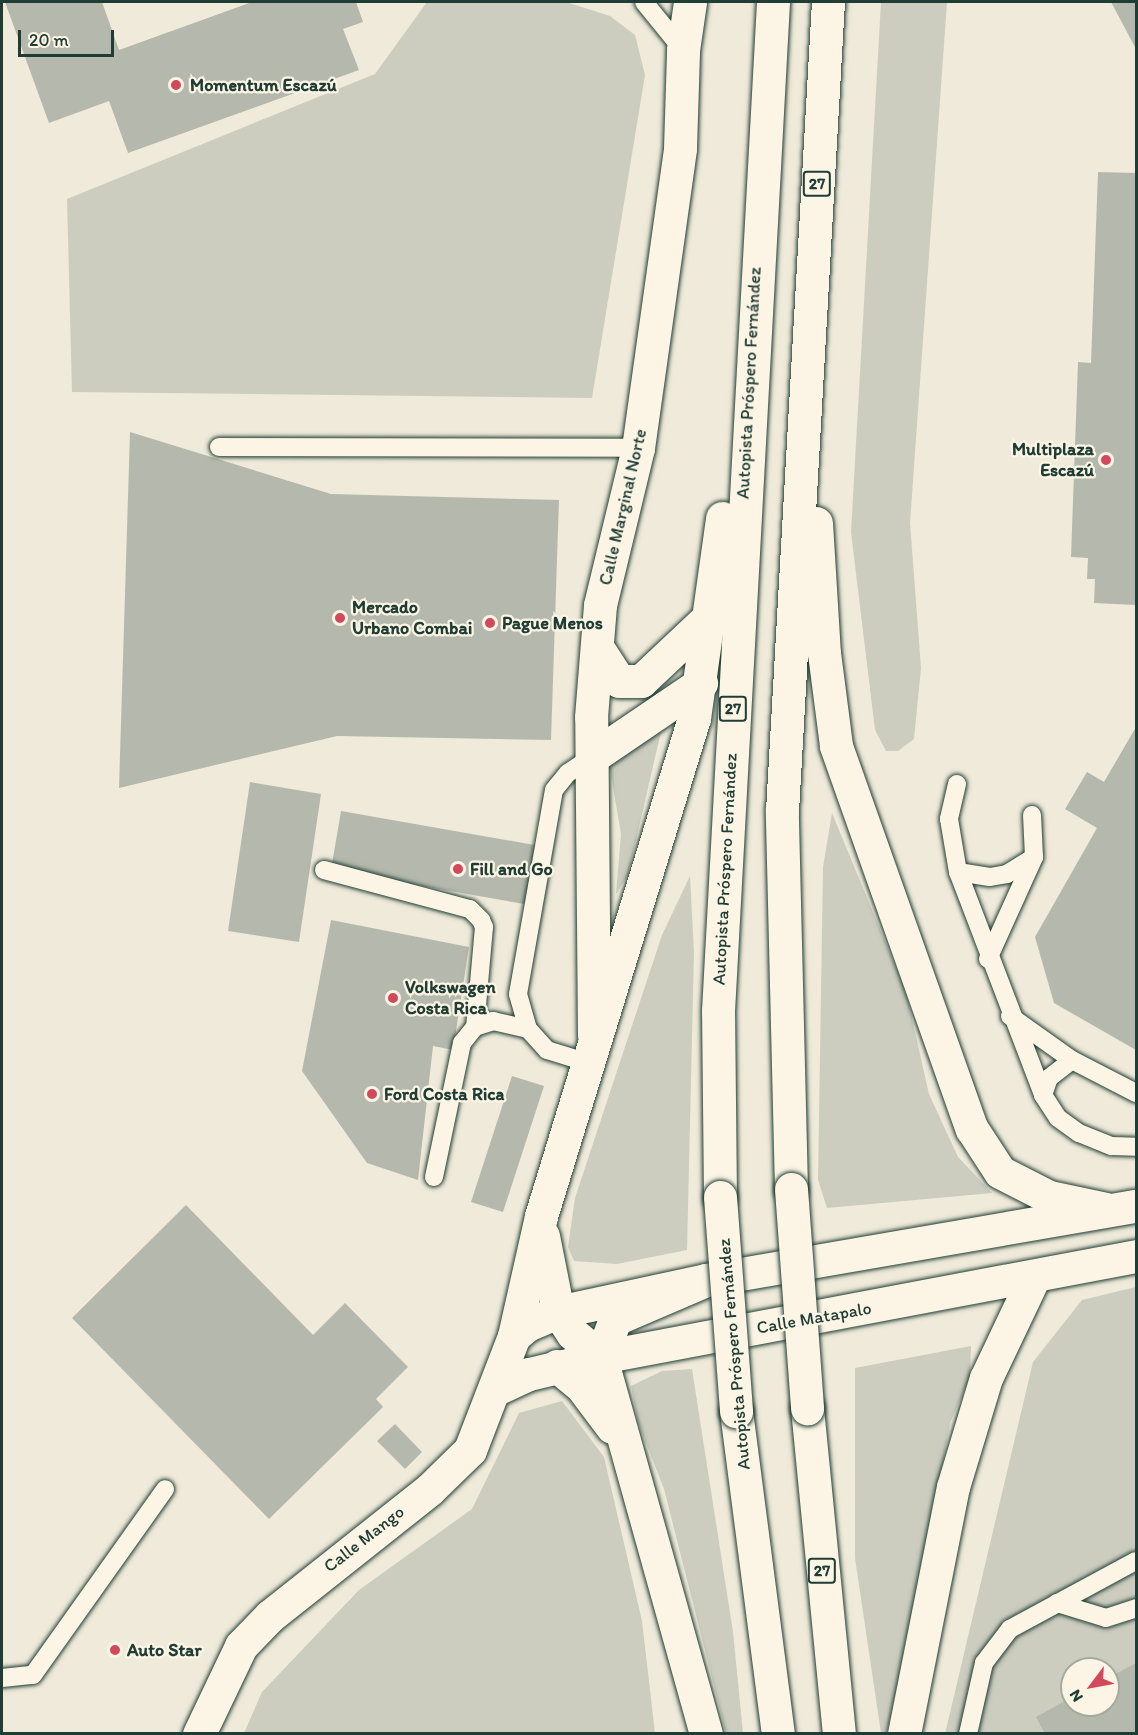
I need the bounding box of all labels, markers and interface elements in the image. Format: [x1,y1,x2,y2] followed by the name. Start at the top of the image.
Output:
[21,18,117,56] scale bar
[29,29,69,51] text: 20 m
[190,74,336,96] place label: Momentum Escazú
[167,76,185,94] marker: Momentum Escazú
[802,171,832,197] road number: 27
[732,266,766,500] street label: Autopista Próspero Fernández
[594,426,652,588] street label: Calle Marginal Norte
[1012,439,1094,482] place label: Multiplaza Escazú
[1099,453,1113,467] marker: Multiplaza Escazú
[352,597,472,640] place label: Mercado Urbano Combai
[333,611,347,625] marker: Mercado Urbano Combai
[502,612,603,634] place label: Pague Menos
[483,616,497,630] marker: Pague Menos
[718,696,748,722] road number: 27
[708,752,742,986] street label: Autopista Próspero Fernández
[470,858,553,880] place label: Fill and Go
[451,862,465,876] marker: Fill and Go
[405,977,496,1020] place label: Volkswagen Costa Rica
[386,991,400,1005] marker: Volkswagen Costa Rica
[384,1083,504,1105] place label: Ford Costa Rica
[365,1087,379,1101] marker: Ford Costa Rica
[713,1237,755,1471] street label: Autopista Próspero Fernández
[755,1297,873,1339] street label: Calle Matapalo
[320,1501,408,1577] street label: Calle Mango
[807,1558,837,1584] road number: 27
[127,1639,201,1661] place label: Auto Star
[108,1643,122,1657] marker: Auto Star
[1060,1657,1120,1717] north arrow
[1065,1686,1087,1705] text: N

